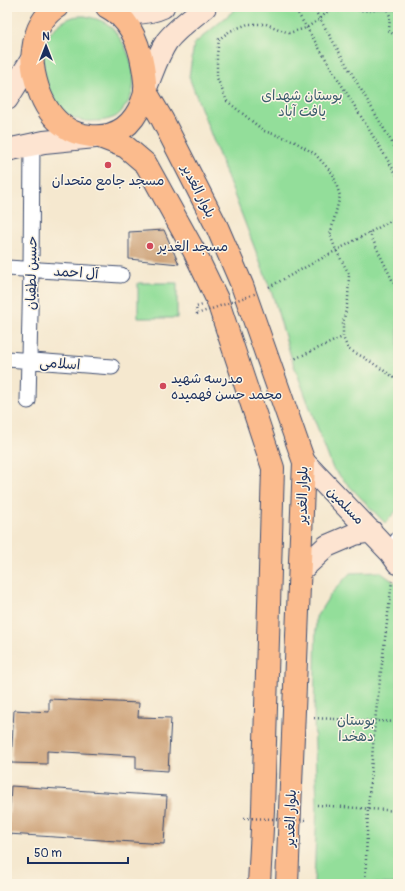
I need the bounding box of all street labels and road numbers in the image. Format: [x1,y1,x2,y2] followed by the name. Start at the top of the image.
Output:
[177,161,219,221] street label: بلوار الغدیر
[22,236,41,310] street label: حسین لطفیان
[53,262,100,283] street label: آل احمد
[39,354,81,373] street label: اسلامی
[293,466,312,525] street label: بلوار الغدیر
[323,483,368,528] street label: مسلمین
[281,789,300,848] street label: بلوار الغدیر

